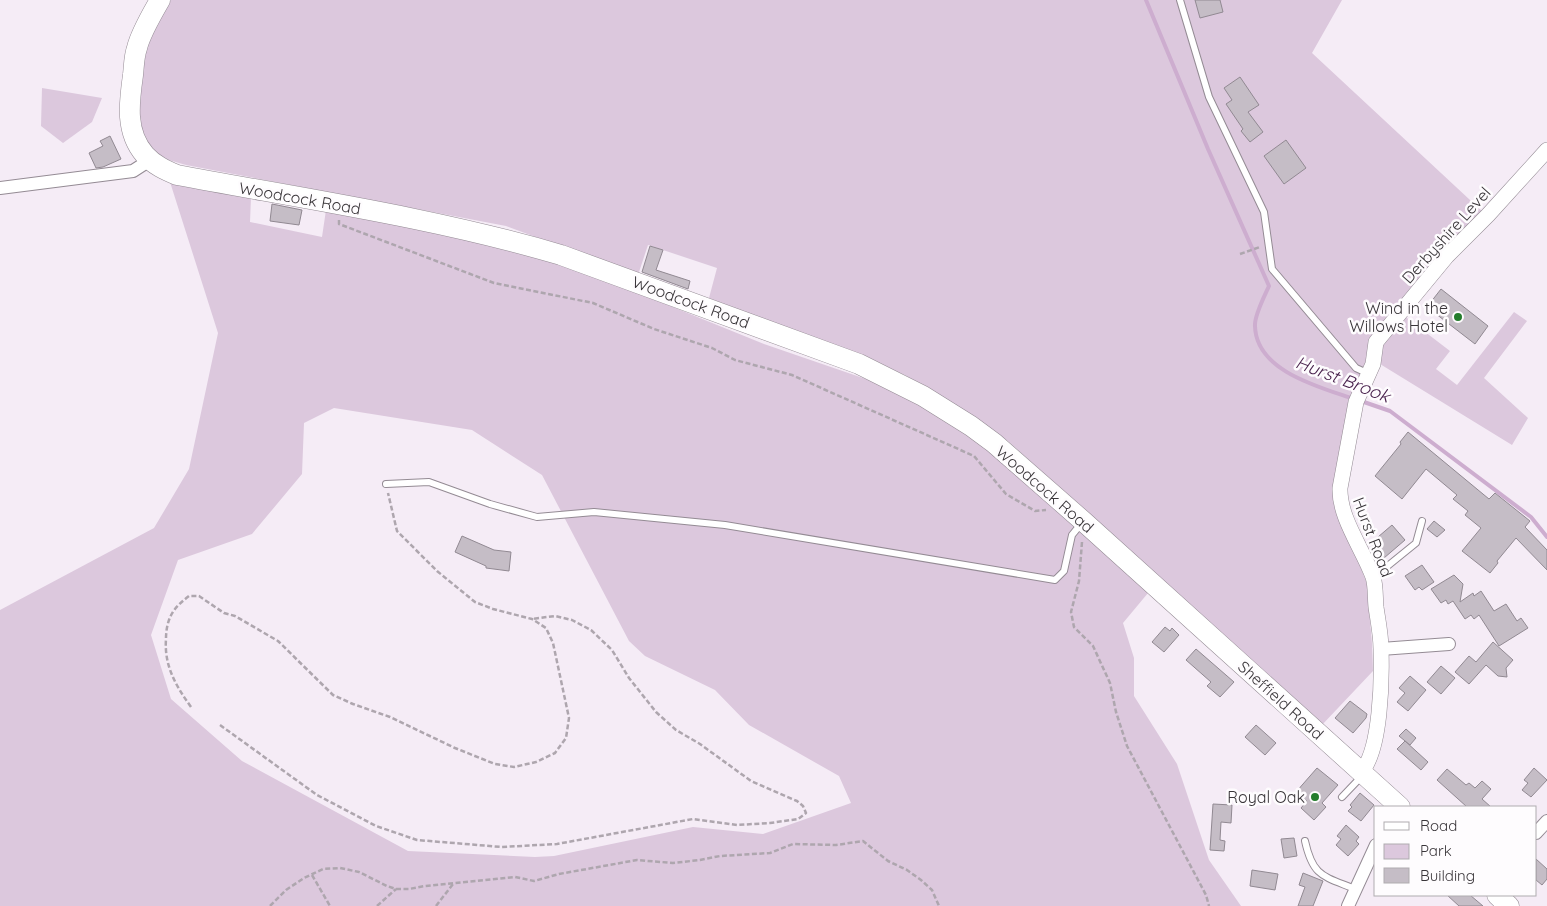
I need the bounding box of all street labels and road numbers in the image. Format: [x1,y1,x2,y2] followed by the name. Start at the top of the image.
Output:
[238,177,362,219] street label: Woodcock Road
[1397,183,1495,287] street label: Derbyshire Level
[630,272,752,332] street label: Woodcock Road
[992,441,1098,537] street label: Woodcock Road
[1349,494,1397,580] street label: Hurst Road
[1234,656,1328,744] street label: Sheffield Road

